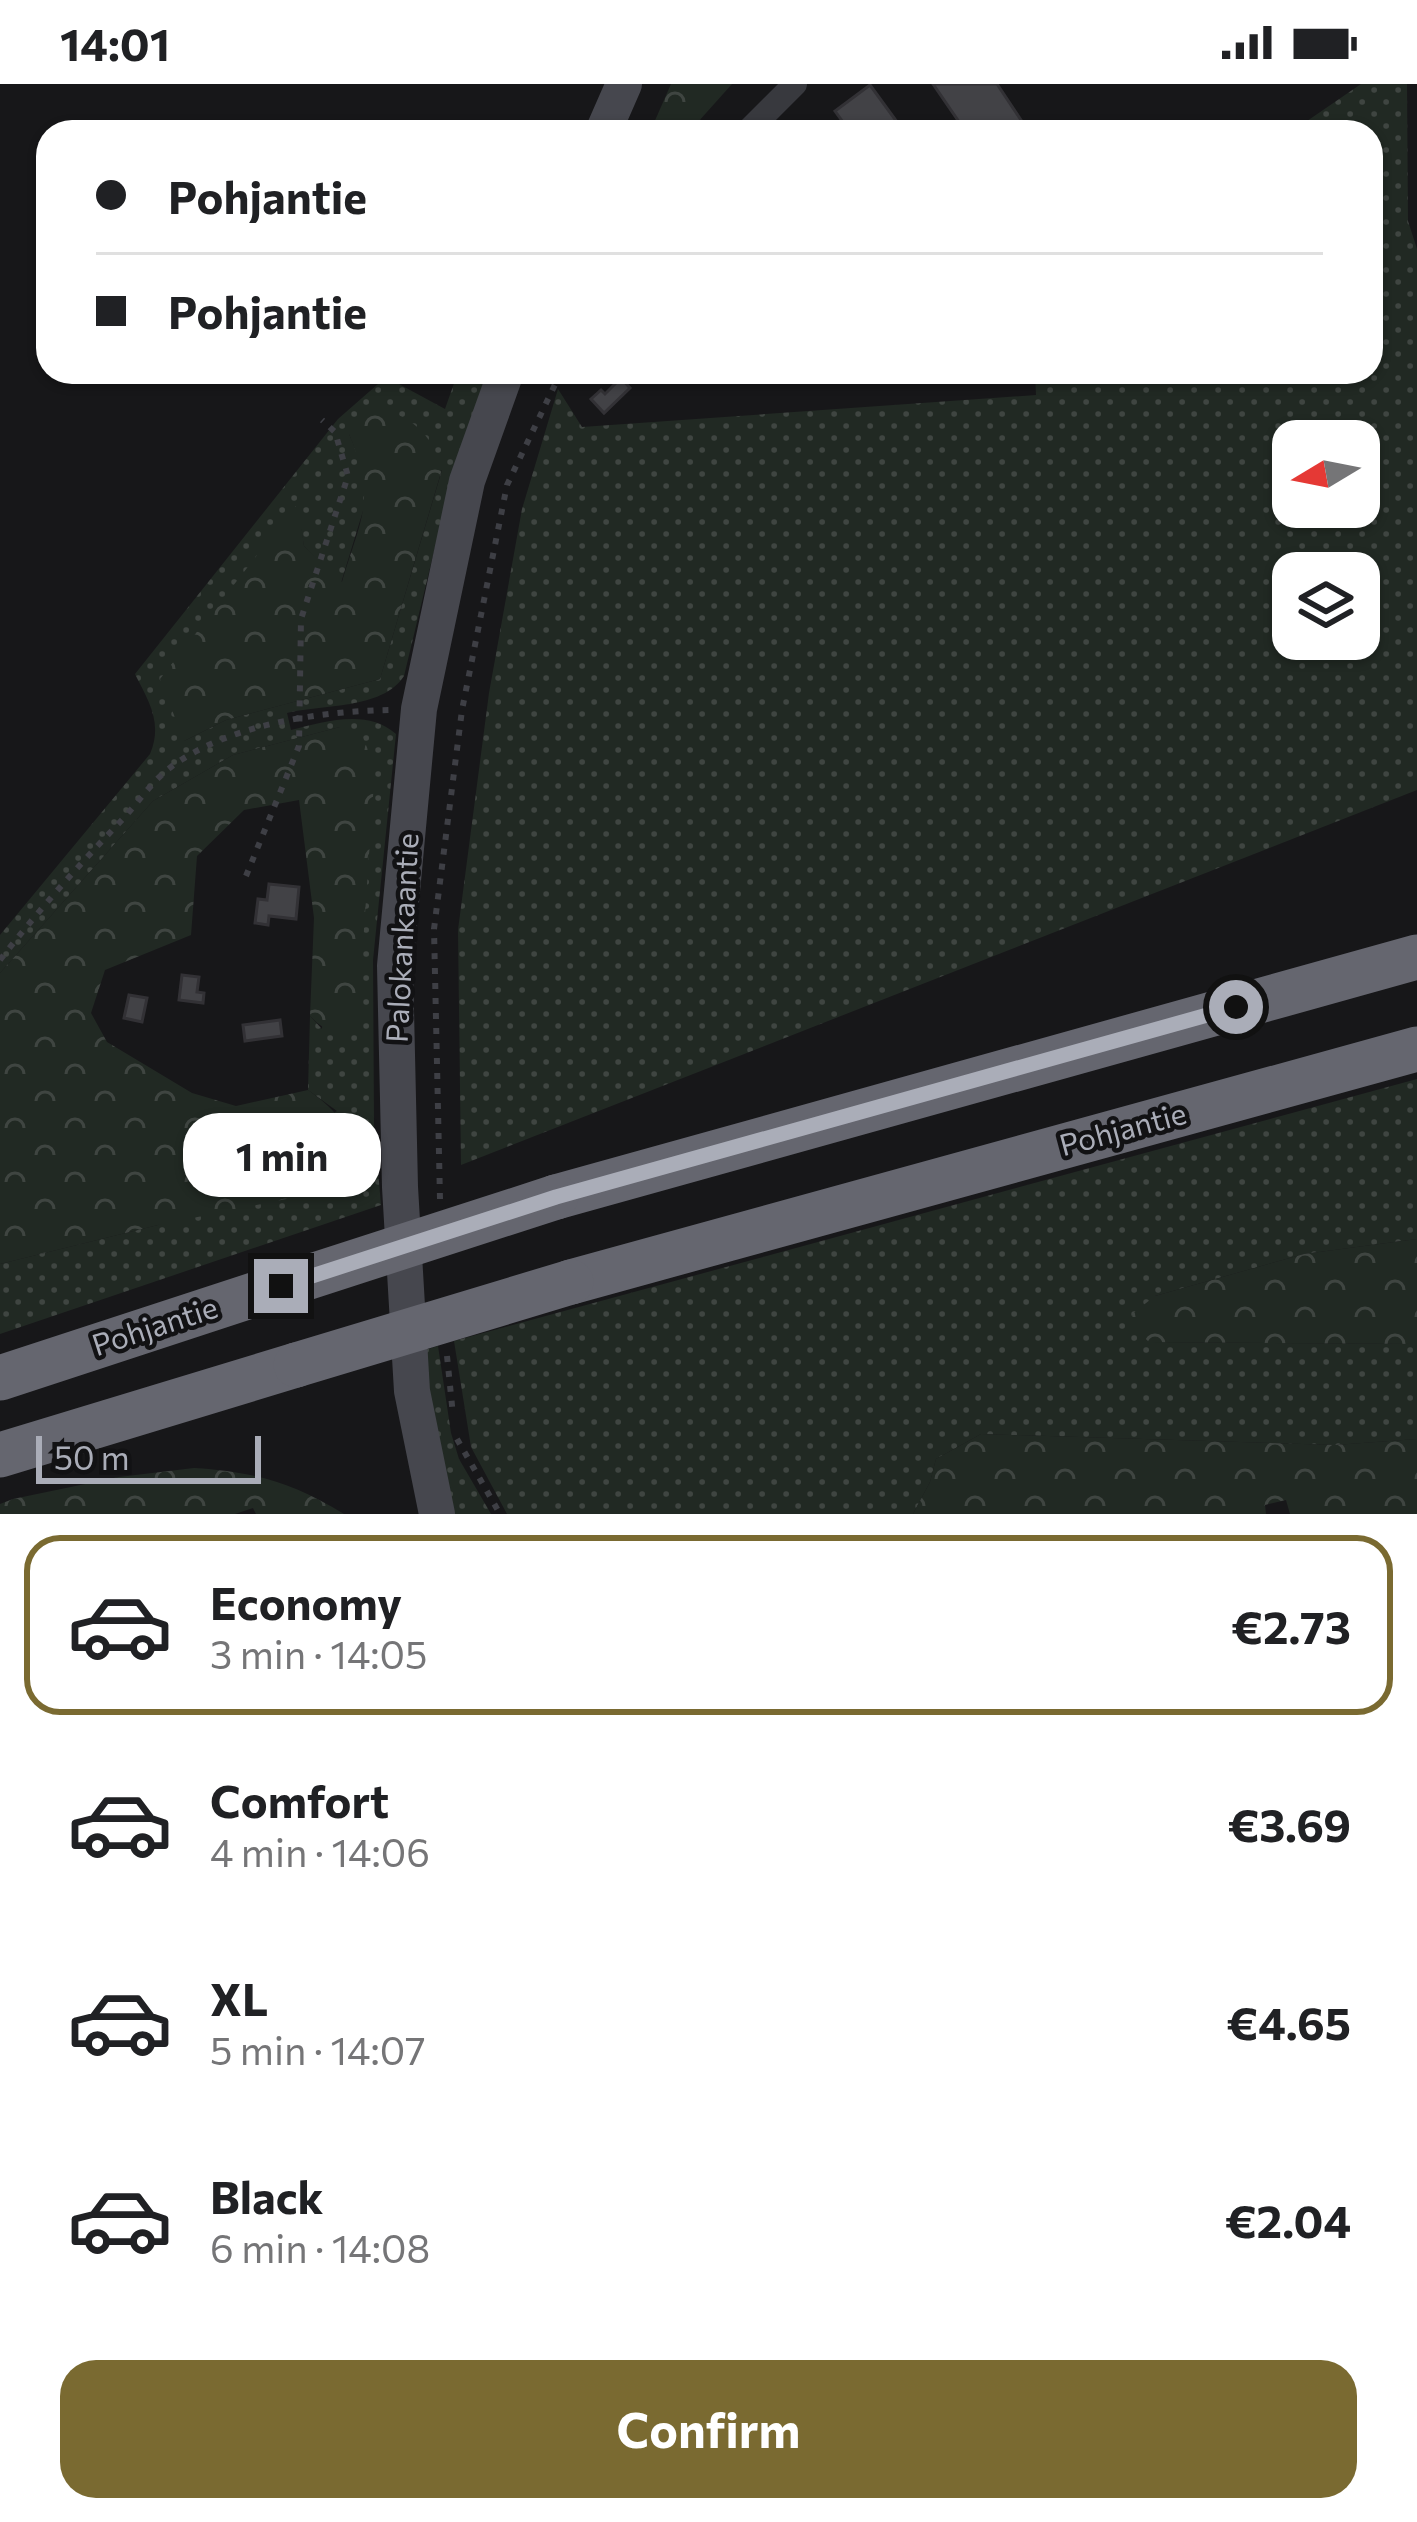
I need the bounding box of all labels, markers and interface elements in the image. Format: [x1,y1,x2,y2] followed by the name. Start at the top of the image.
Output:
[60,15,170,70] text: 14:01
[168,168,367,223] text: Pohjantie
[168,283,367,338] text: Pohjantie
[1272,420,1380,528] north arrow
[1272,420,1380,660] map controls
[1272,552,1380,660] button: layers
[377,832,424,1044] street label: Palokankaantie
[1209,980,1263,1034] route start
[1055,1093,1190,1162] street label: Pohjantie
[182,1112,380,1196] callout: 1 min
[236,1131,328,1179] text: 1 min
[254,1259,308,1313] route end
[87,1287,222,1362] street label: Pohjantie
[36,1430,261,1483] scale bar
[54,1436,130,1477] text: 50 m
[66,1571,174,1679] icon: car
[210,1574,402,1629] text: Economy
[1231,1598,1351,1653] text: €2.73
[210,1629,427,1677] text: 3 min · 14:05
[66,1769,174,1877] icon: car
[210,1772,389,1827] text: Comfort
[1228,1796,1351,1851] text: €3.69
[210,1827,430,1875] text: 4 min · 14:06
[66,1967,174,2075] icon: car
[210,1970,268,2025] text: XL
[1227,1994,1351,2049] text: €4.65
[210,2025,426,2073] text: 5 min · 14:07
[66,2165,174,2273] icon: car
[210,2168,323,2223] text: Black
[1225,2192,1351,2247] text: €2.04
[210,2223,430,2271] text: 6 min · 14:08
[60,2360,1357,2498] button: Confirm

